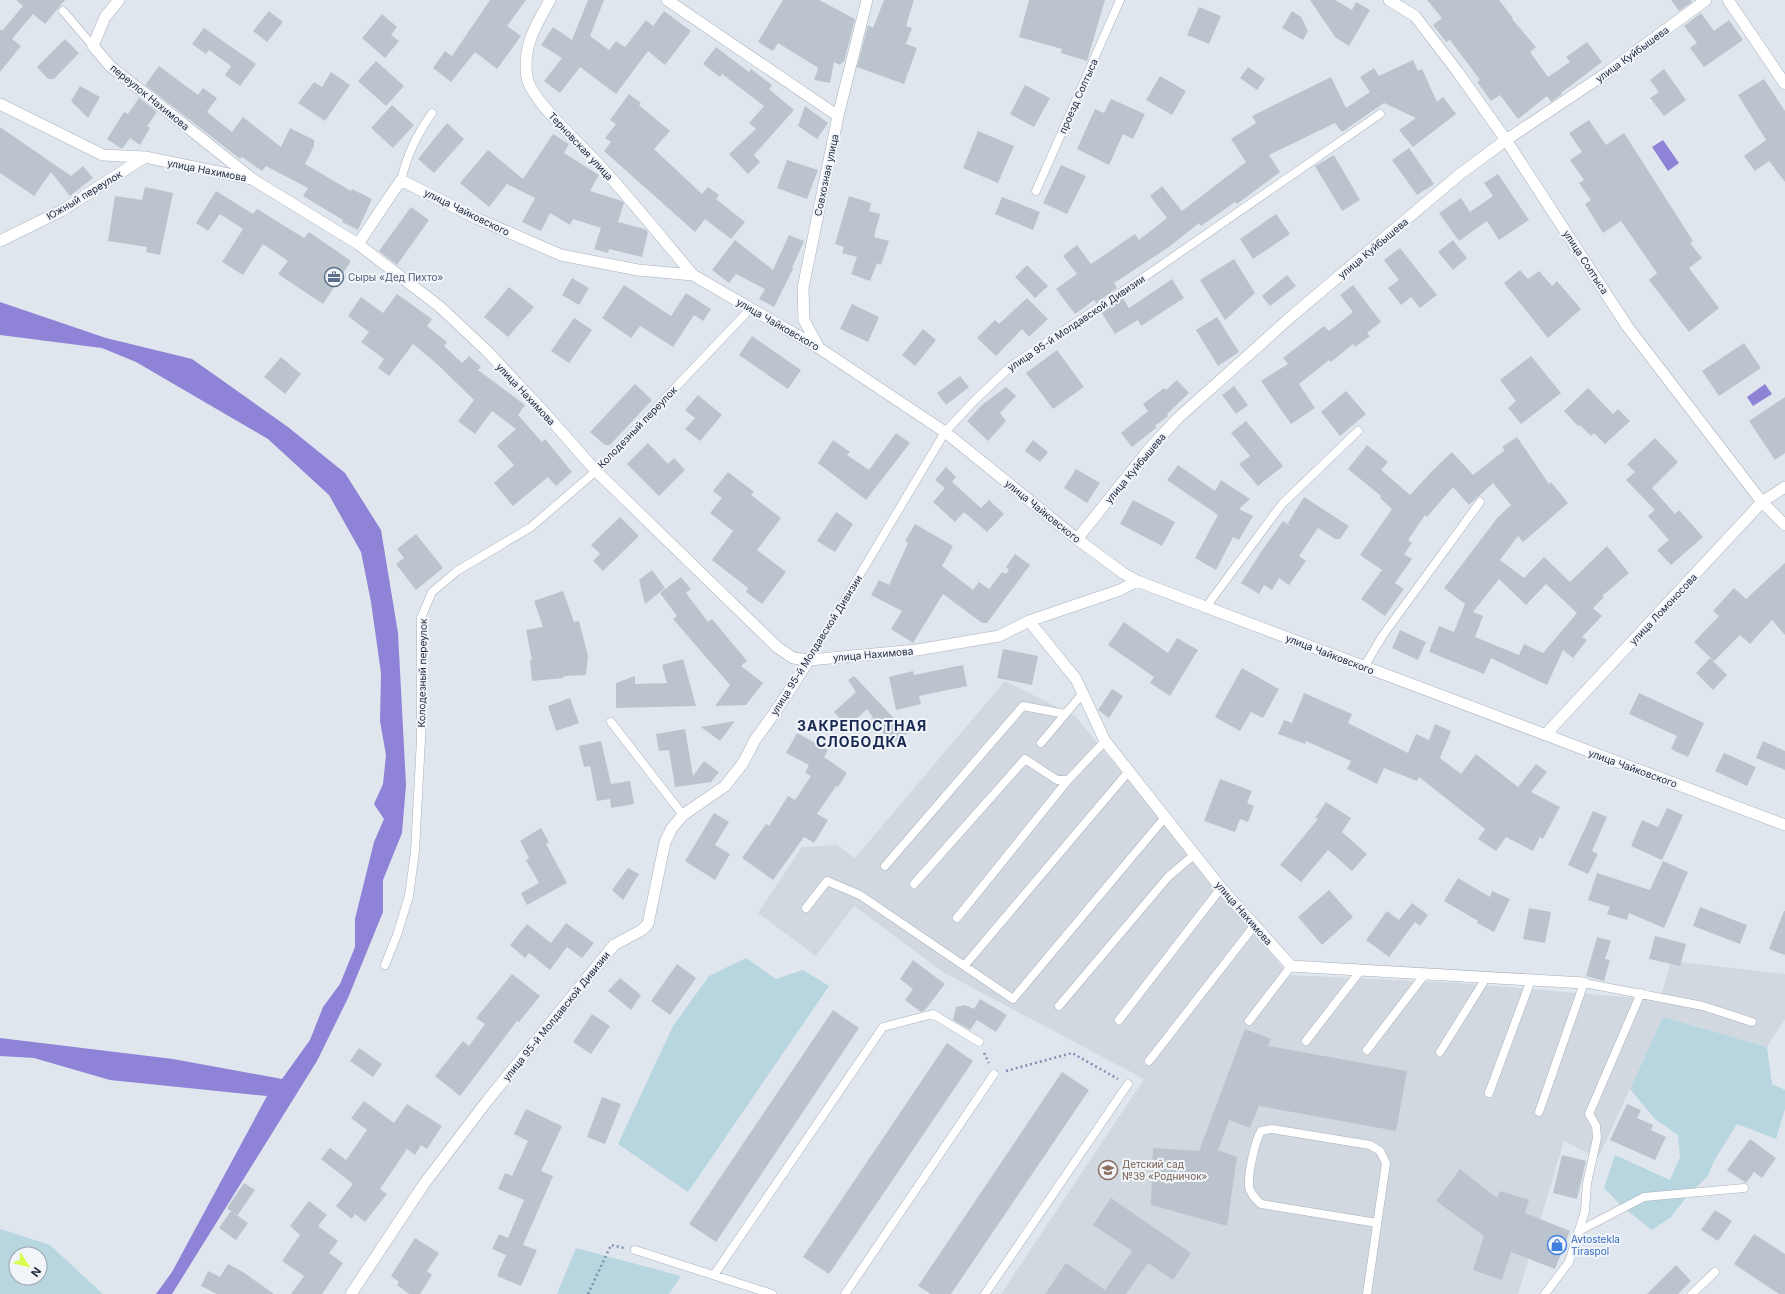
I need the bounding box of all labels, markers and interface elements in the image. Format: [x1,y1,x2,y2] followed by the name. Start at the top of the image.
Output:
[1593,23,1671,85] street label: улица Куйбышева
[1056,57,1100,135] street label: проезд Солтыса
[108,62,192,132] street label: переулок Нахимова
[546,109,616,183] street label: Терновская улица
[811,133,841,217] street label: Совхозная улица
[166,156,248,184] street label: улица Нахимова
[44,167,124,222] street label: Южный переулок
[422,186,512,238] street label: улица Чайковского
[1336,215,1410,281] street label: улица Куйбышева
[1561,228,1611,296] street label: улица Солтыса
[323,266,345,288] office icon: Сыры «Дед Пихто»
[348,271,443,283] place label: Сыры «Дед Пихто»
[1005,272,1147,374] street label: улица 95-й Молдавской Дивизии
[734,295,822,353] street label: улица Чайковского
[494,360,558,428] street label: улица Нахимова
[595,383,680,470] street label: Колодезный переулок
[1102,431,1168,505] street label: улица Куйбышева
[1003,477,1083,545] street label: улица Чайковского
[1627,571,1699,647] street label: улица Ломоносова
[768,573,864,717] street label: улица 95-й Молдавской Дивизии
[415,618,429,728] street label: Колодезный переулок
[1284,632,1376,676] street label: улица Чайковского
[832,645,914,663] street label: улица Нахимова
[797,717,927,750] district label: ЗАКРЕПОСТНАЯ СЛОБОДКА
[1587,746,1679,790] street label: улица Чайковского
[1213,879,1275,947] street label: улица Нахимова
[500,949,612,1083] street label: улица 95-й Молдавской Дивизии
[1122,1158,1208,1182] place label: Детский сад №39 «Родничок»
[1097,1159,1119,1181] school or university icon: Детский сад №39 «Родничок»
[1571,1233,1620,1257] place label: Avtostekla Tiraspol
[1546,1234,1568,1256] shop icon: Avtostekla Tiraspol
[8,1246,48,1286] north arrow
[28,1264,44,1279] text: N

